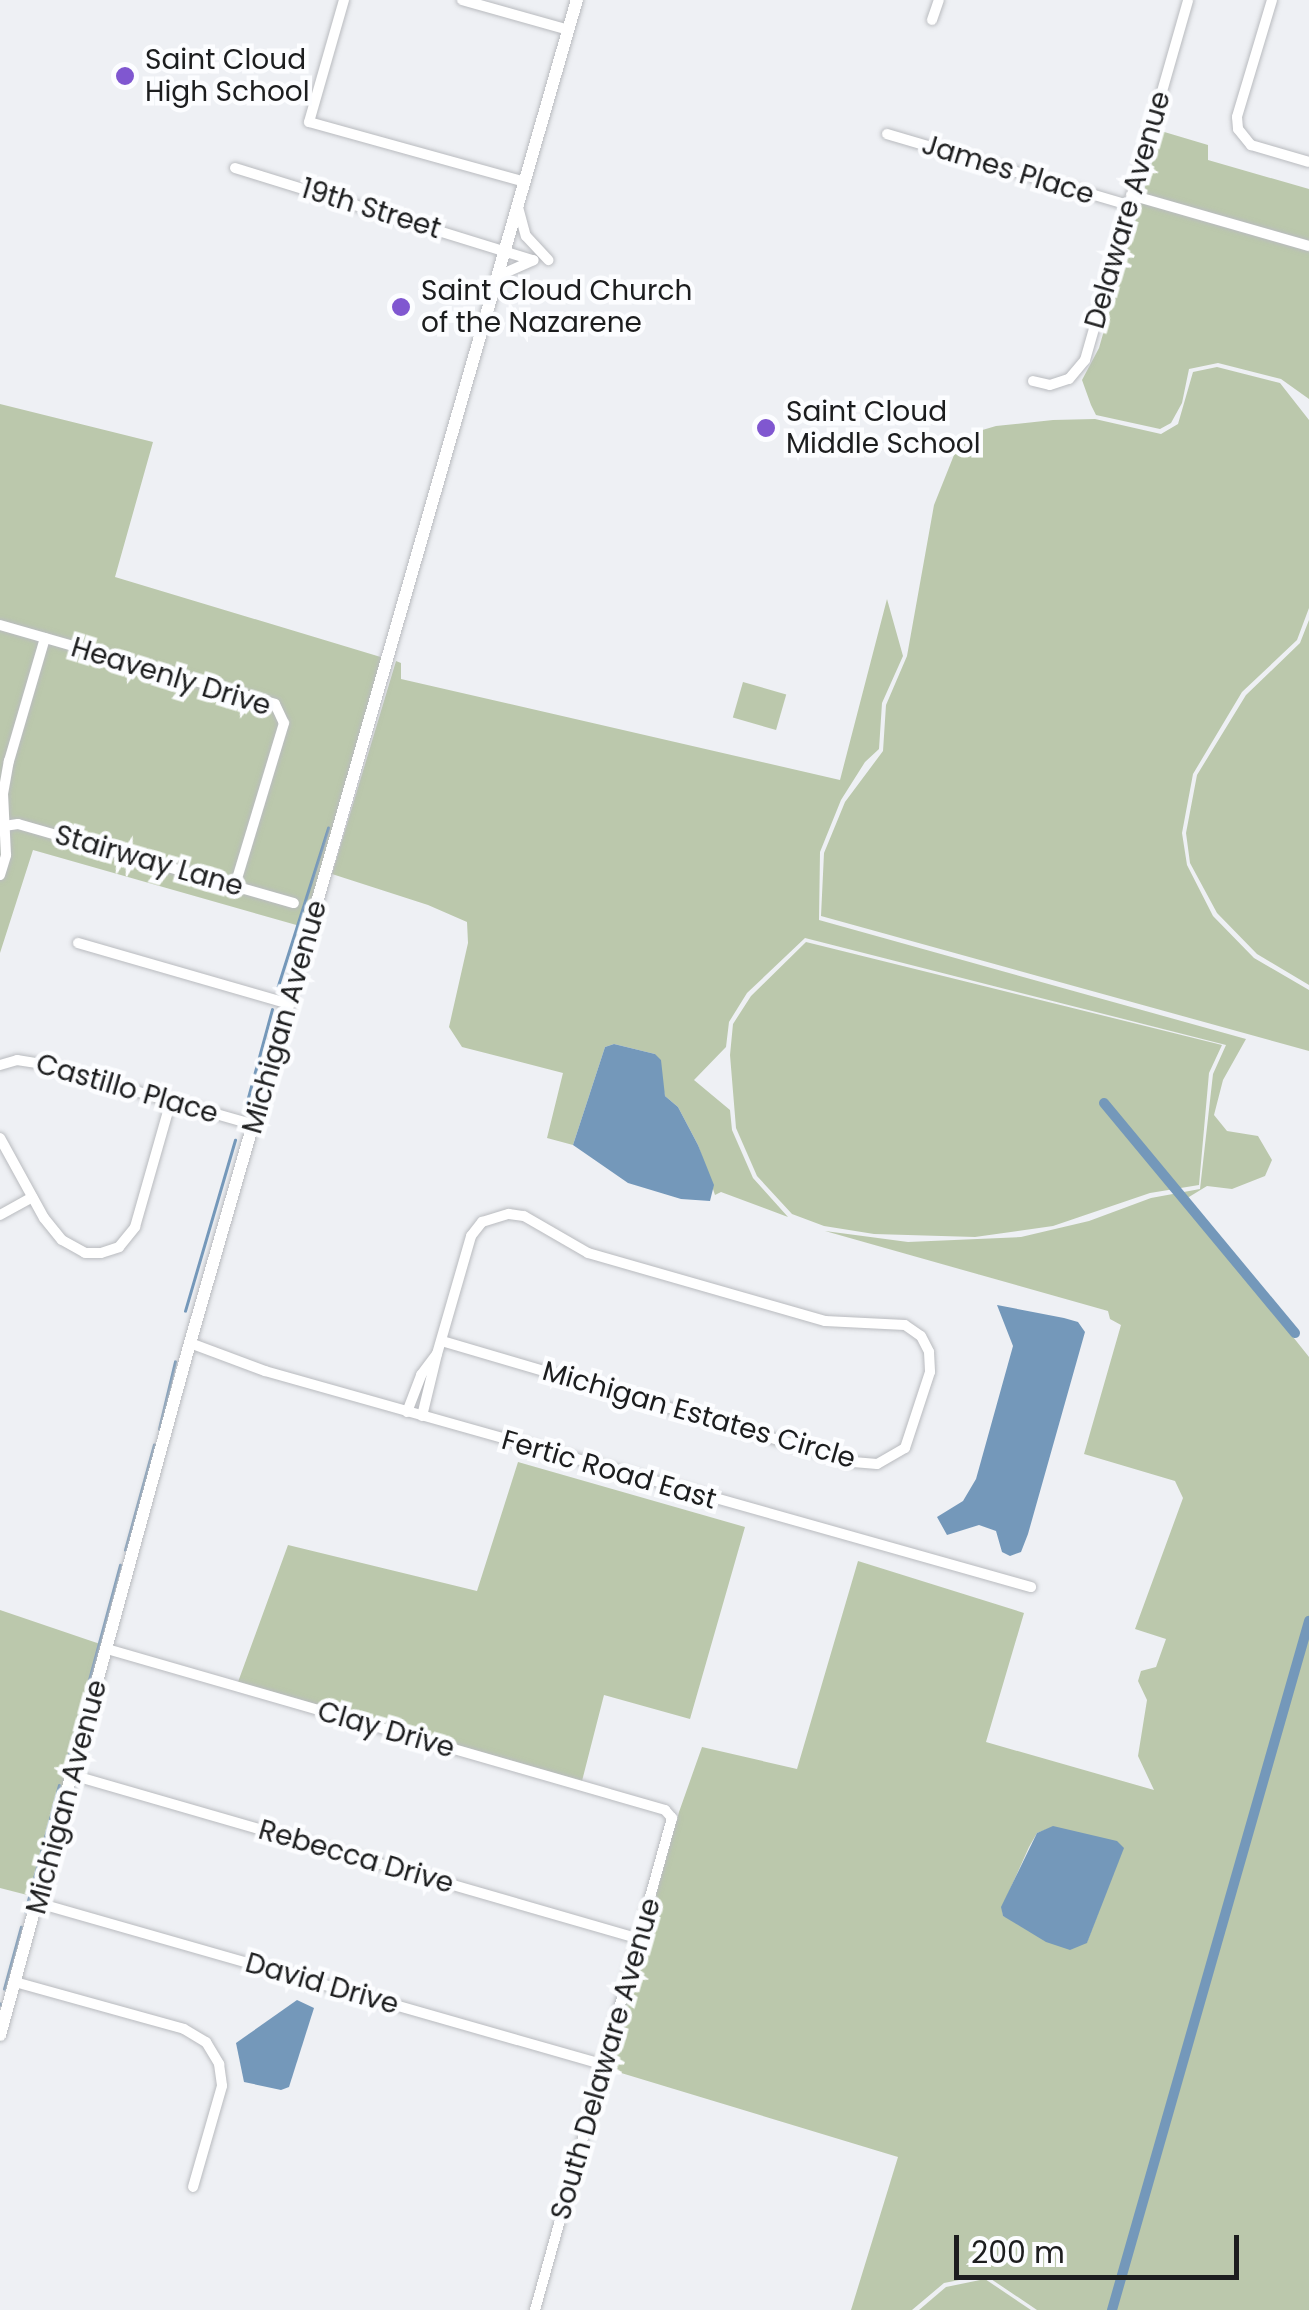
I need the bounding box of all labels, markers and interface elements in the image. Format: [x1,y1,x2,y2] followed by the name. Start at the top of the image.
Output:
[145,43,310,109] place label: Saint Cloud High School
[114,65,136,87] marker: Saint Cloud High School
[1078,87,1178,333] street label: Delaware Avenue
[918,128,1098,212] street label: James Place
[297,172,445,246] street label: 19th Street
[421,274,692,340] place label: Saint Cloud Church of the Nazarene
[390,296,412,318] marker: Saint Cloud Church of the Nazarene
[786,395,981,461] place label: Saint Cloud Middle School
[755,417,777,439] marker: Saint Cloud Middle School
[67,631,275,723] street label: Heavenly Drive
[51,818,247,904] street label: Stairway Lane
[236,896,334,1138] street label: Michigan Avenue
[32,1047,222,1131] street label: Castillo Place
[539,1354,859,1476] street label: Michigan Estates Circle
[498,1423,720,1517] street label: Fertic Road East
[20,1676,114,1918] street label: Michigan Avenue
[314,1694,458,1766] street label: Clay Drive
[255,1813,457,1901] street label: Rebecca Drive
[544,1894,668,2224] street label: South Delaware Avenue
[241,1946,403,2022] street label: David Drive
[959,2215,1244,2277] scale bar
[971,2231,1065,2274] text: 200 m

